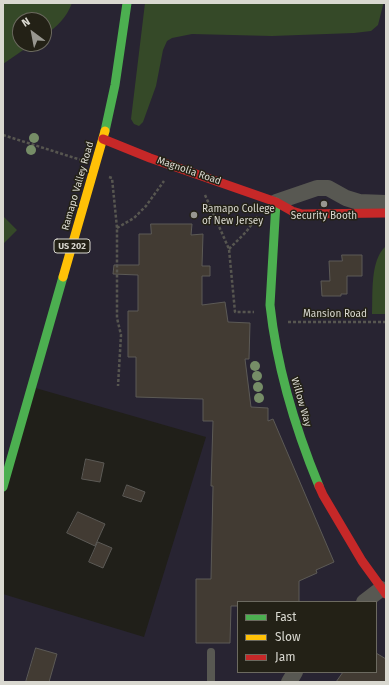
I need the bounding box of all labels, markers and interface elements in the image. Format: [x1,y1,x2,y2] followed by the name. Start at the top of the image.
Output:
[12,12,52,52] north arrow
[19,15,32,30] text: N
[60,140,96,232] street label: Ramapo Valley Road
[155,154,223,188] street label: Magnolia Road
[319,199,329,209] marker: Security Booth
[202,203,275,226] place label: Ramapo College of New Jersey
[189,210,199,220] marker: Ramapo College of New Jersey
[291,210,357,222] place label: Security Booth
[54,239,90,253] road number: US 202
[303,308,367,320] street label: Mansion Road
[288,376,314,428] street label: Willow Way
[237,601,377,673] legend
[275,610,297,624] text: Fast
[275,630,301,644] text: Slow
[275,650,295,664] text: Jam

